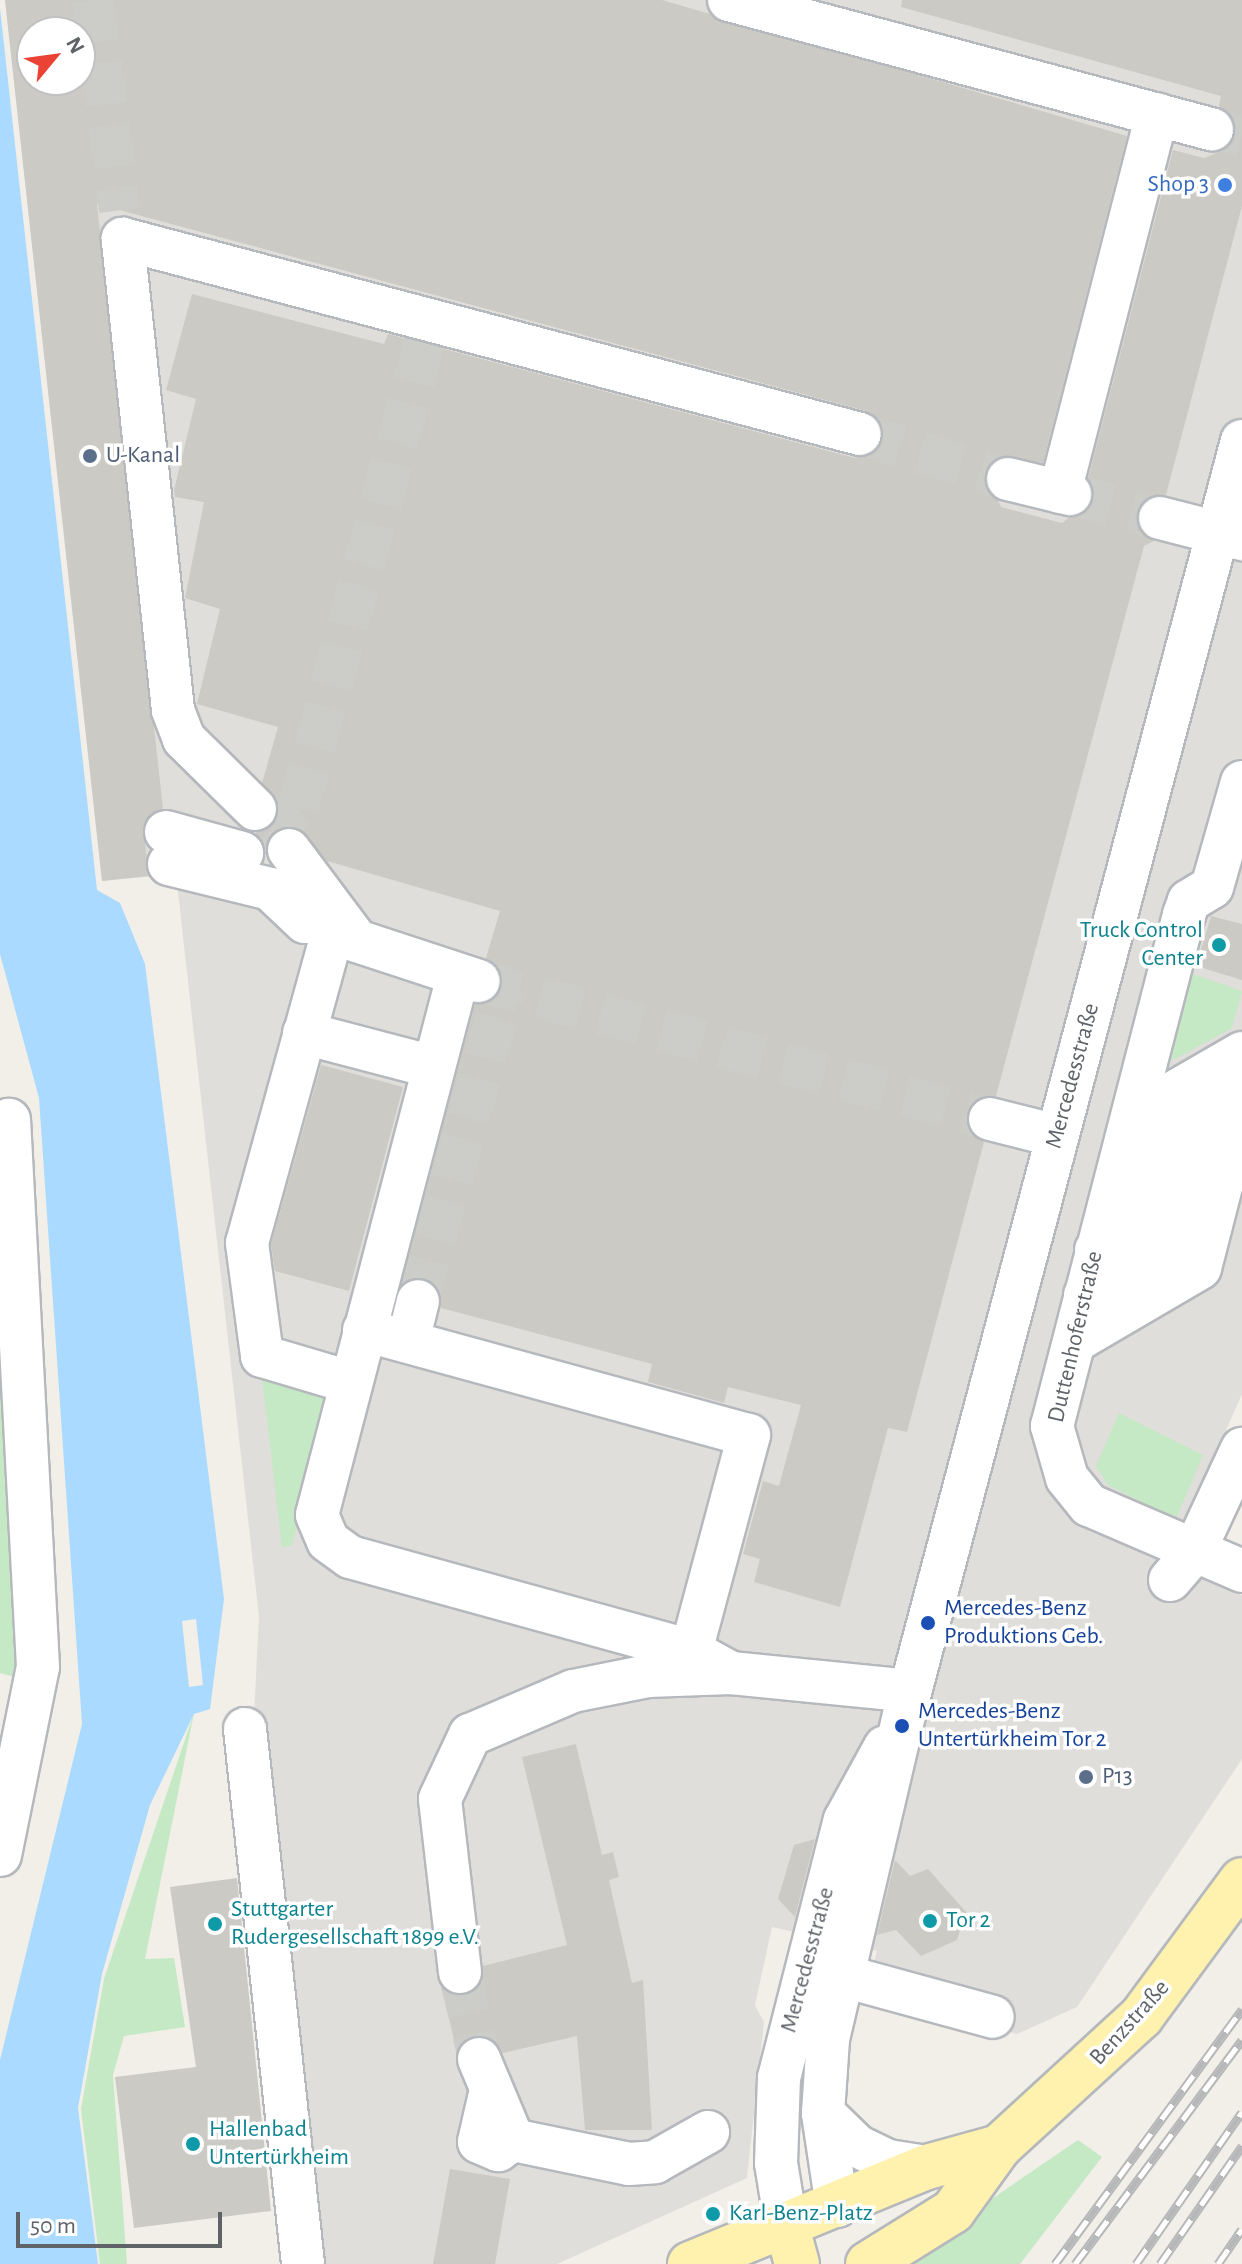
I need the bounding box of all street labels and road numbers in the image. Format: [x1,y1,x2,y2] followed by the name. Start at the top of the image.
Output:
[1040,1000,1106,1152] street label: Mercedesstraße
[1042,1248,1110,1426] street label: Duttenhoferstraße
[775,1884,841,2036] street label: Mercedesstraße
[1084,1974,1176,2072] street label: Benzstraße

